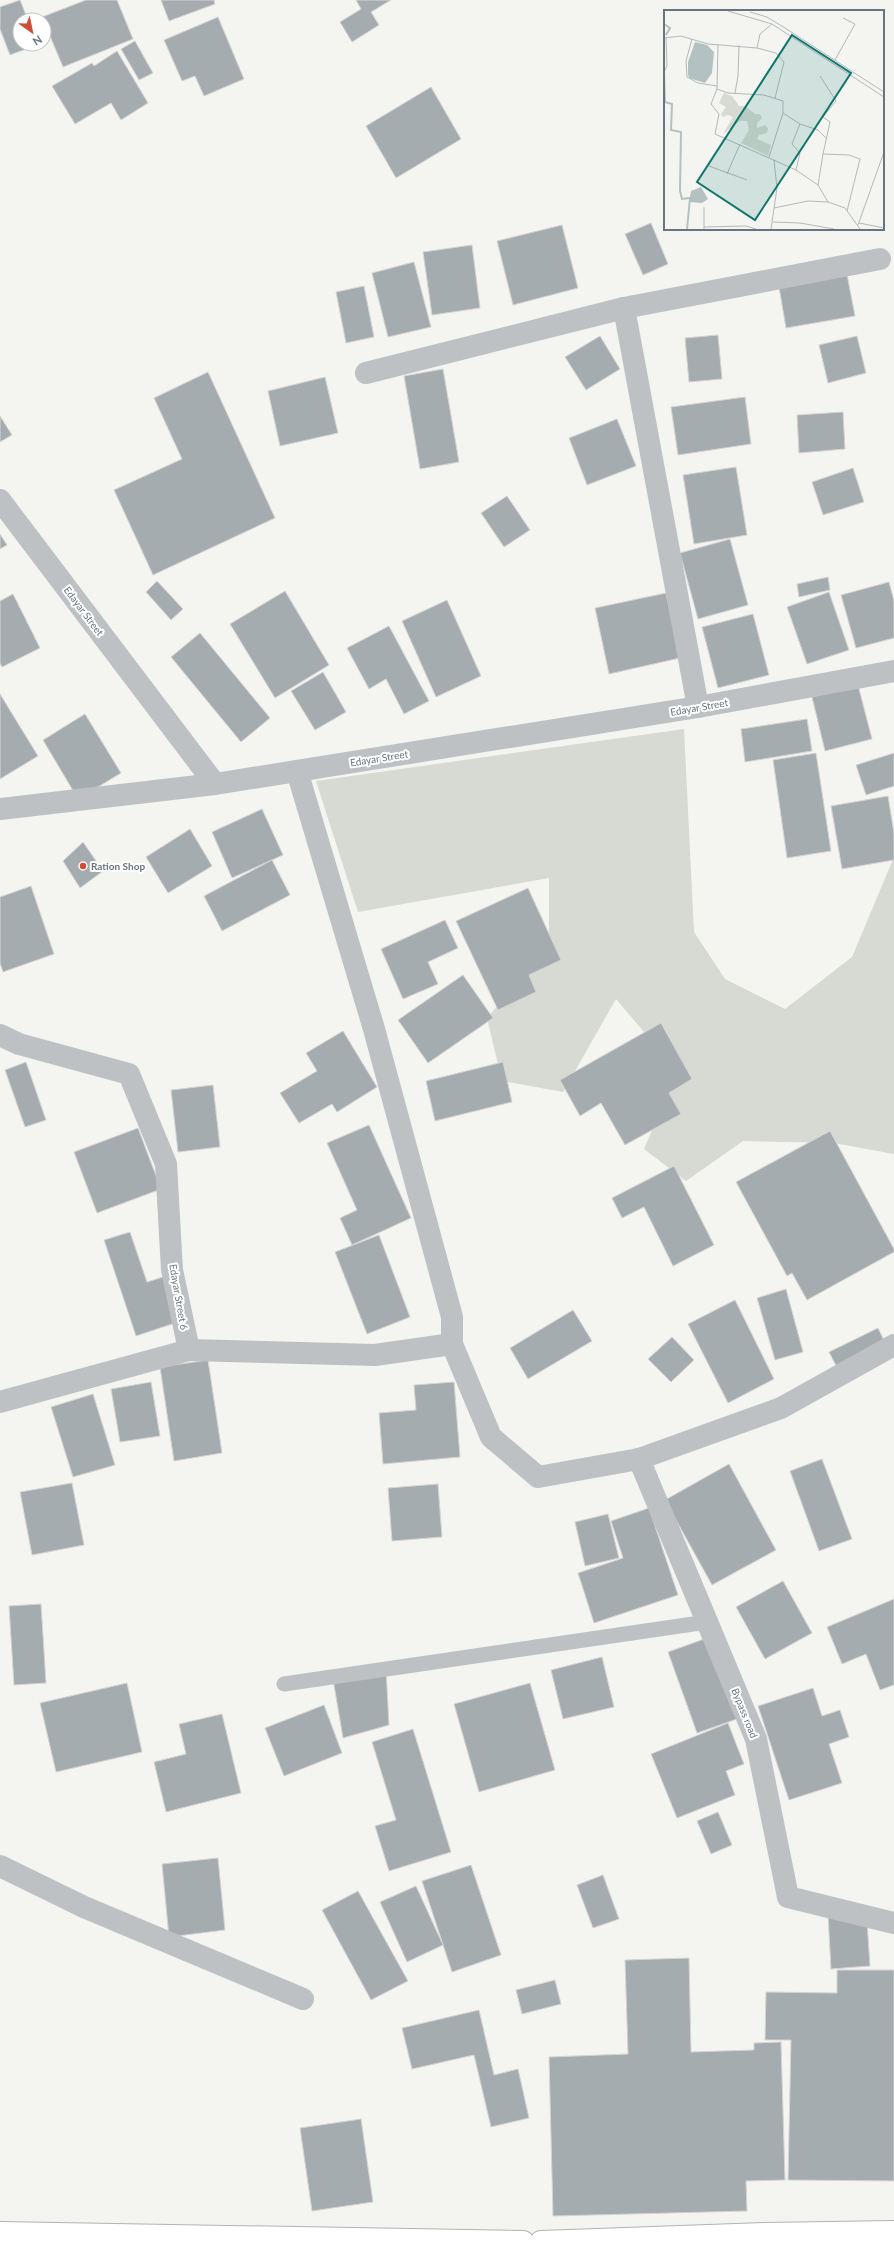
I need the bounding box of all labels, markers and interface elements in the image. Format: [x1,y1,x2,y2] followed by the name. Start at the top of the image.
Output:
[664,10,884,230] inset map
[12,12,52,52] north arrow
[31,33,45,49] text: N
[62,584,107,638] street label: Edayar Street
[669,696,729,718] street label: Edayar Street
[349,747,409,768] street label: Edayar Street
[91,860,145,872] place label: Ration Shop
[78,861,88,871] marker: Ration Shop
[167,1263,191,1331] street label: Edayar Street 6
[730,1686,760,1740] street label: Bypass road

